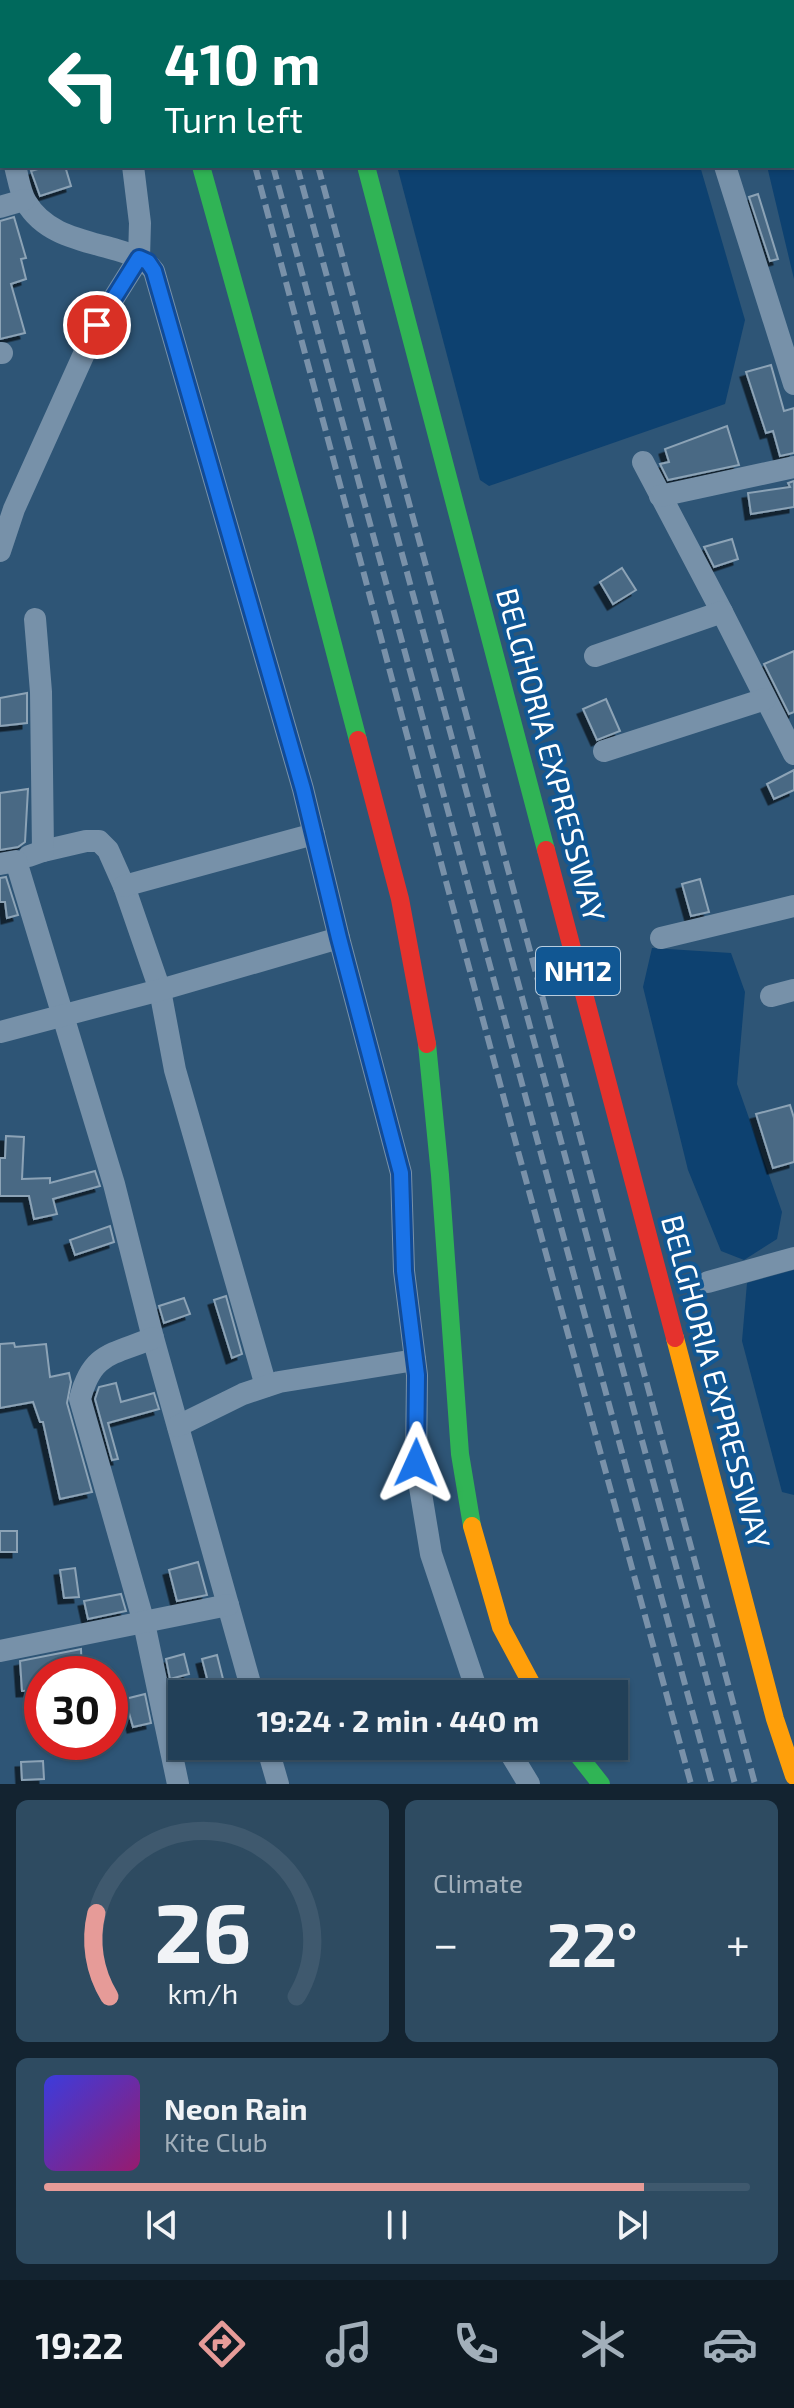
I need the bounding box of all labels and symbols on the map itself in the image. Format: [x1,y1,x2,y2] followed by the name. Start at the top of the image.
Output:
[63,291,131,359] pin
[490,584,614,925] street label: BELGHORIA EXPRESSWAY
[536,947,620,995] road number: NH12
[655,1211,779,1552] street label: BELGHORIA EXPRESSWAY
[374,1421,458,1505] position arrow
[24,1656,128,1760] speed limit sign: 30

